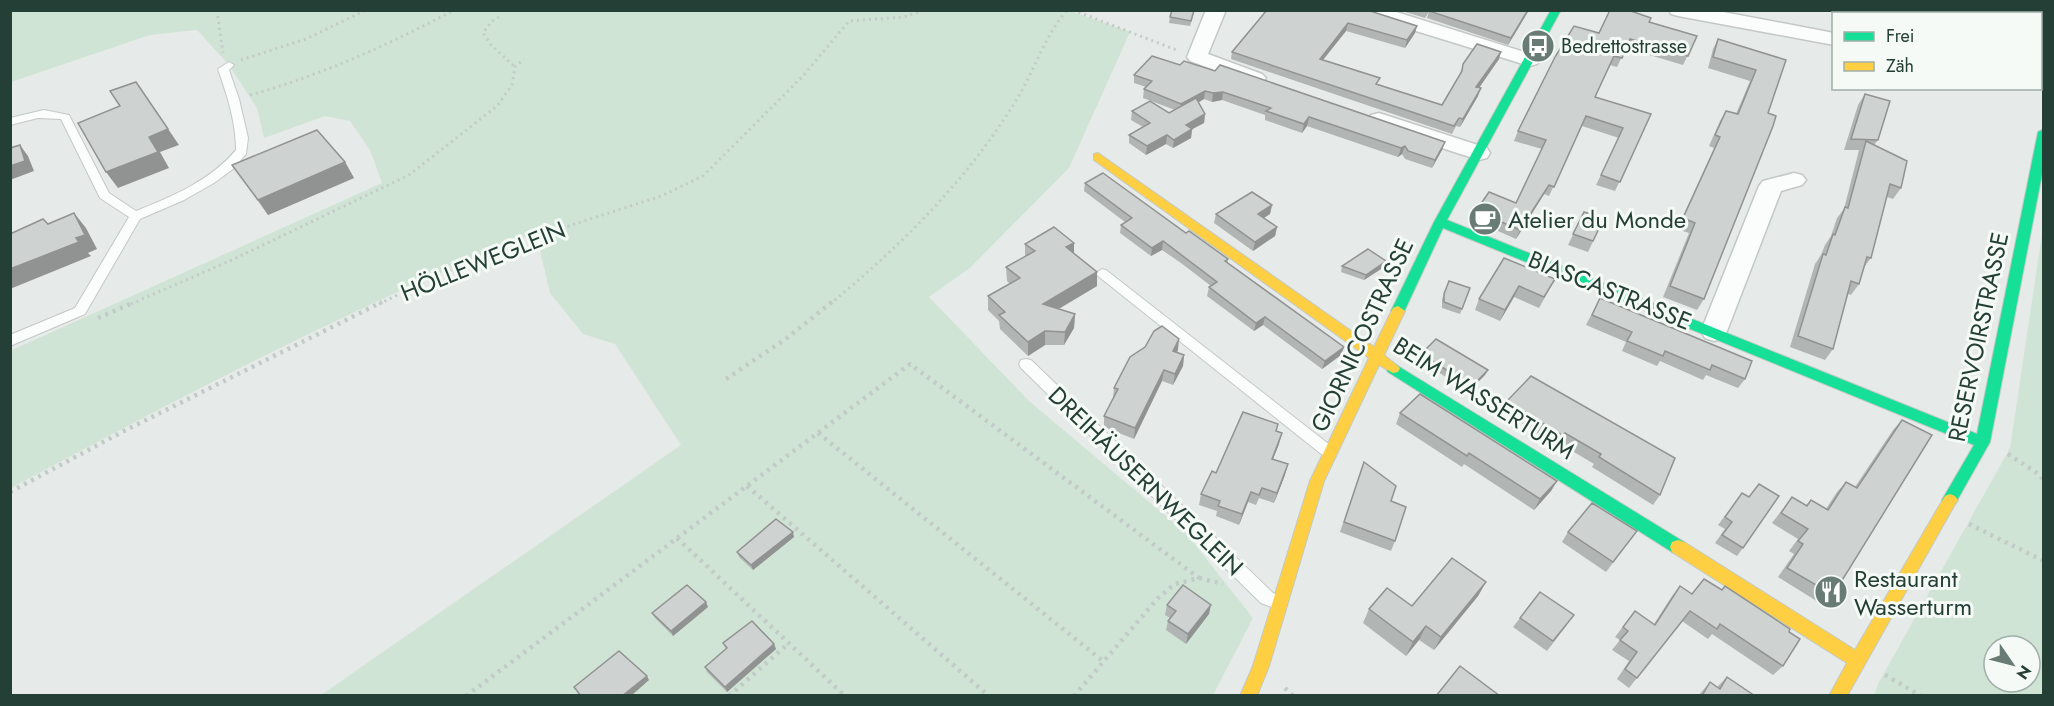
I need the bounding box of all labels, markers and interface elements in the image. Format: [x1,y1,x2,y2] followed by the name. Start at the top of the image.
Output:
[1832,12,2042,90] legend
[1886,23,1915,49] text: Frei
[1520,28,1556,64] bus stop icon: Bedrettostrasse
[1561,32,1687,61] place label: Bedrettostrasse
[1886,53,1914,79] text: Zäh
[1467,201,1503,237] cafe icon: Atelier du Monde
[1508,202,1686,237] place label: Atelier du Monde
[395,212,571,310] street label: HÖLLEWEGLEIN
[1939,229,2017,445] street label: RESERVOIRSTRASSE
[1302,233,1422,437] street label: GIORNICOSTRASSE
[1523,241,1697,339] street label: BIASCASTRASSE
[1386,328,1582,468] street label: BEIM WASSERTURM
[1041,378,1251,584] street label: DREIHÄUSERNWEGLEIN
[1854,561,1972,624] place label: Restaurant Wasserturm
[1813,574,1849,610] restaurant icon: Restaurant Wasserturm
[1982,634,2042,694] north arrow
[2011,661,2037,684] text: N

